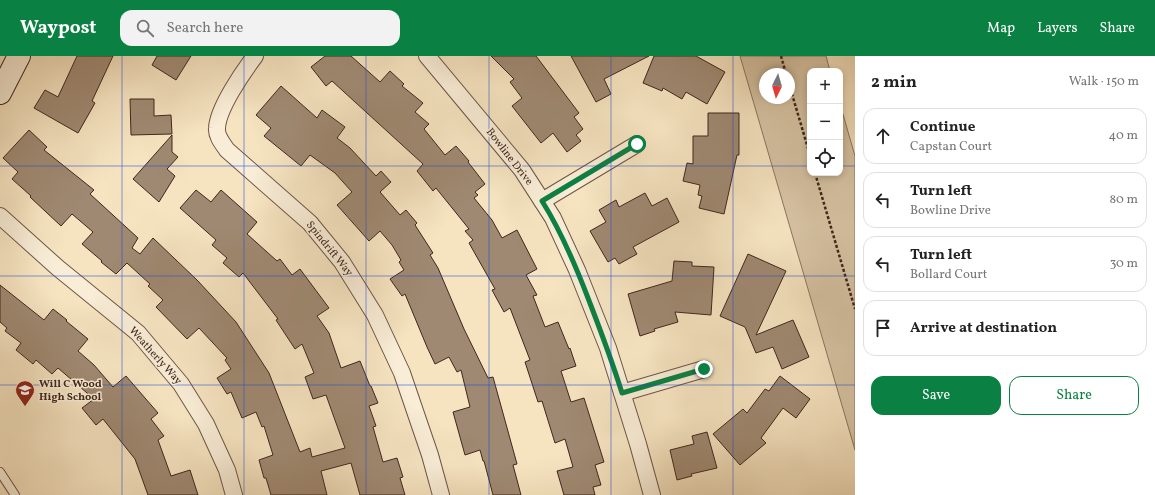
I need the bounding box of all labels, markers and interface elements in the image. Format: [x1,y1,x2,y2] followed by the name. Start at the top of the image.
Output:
[120,10,400,46] search box
[20,15,96,41] text: Waypost
[134,17,156,39] icon: search
[166,18,243,39] text: Search here
[987,19,1015,38] text: Map
[1037,19,1077,38] text: Layers
[1099,19,1135,38] text: Share
[759,68,795,104] north arrow
[807,68,843,176] map controls
[807,68,843,104] button: +
[871,71,917,94] text: 2 min
[1069,73,1139,91] text: Walk · 150 m
[807,104,843,140] button: −
[910,117,975,138] text: Continue
[482,125,536,189] street label: Bowline Drive
[872,125,894,147] icon: ahead
[1109,127,1138,145] text: 40 m
[628,135,646,153] route start
[910,138,992,156] text: Capstan Court
[807,140,843,176] button: locate
[910,181,972,202] text: Turn left
[872,189,894,211] icon: left
[1109,191,1138,209] text: 80 m
[910,202,991,220] text: Bowline Drive
[302,218,356,280] street label: Spindrift Way
[910,245,972,266] text: Turn left
[872,253,894,275] icon: left
[1110,255,1138,273] text: 30 m
[910,266,987,284] text: Bollard Court
[872,317,894,339] icon: arrive
[910,318,1057,339] text: Arrive at destination
[125,324,185,388] street label: Weatherly Way
[695,360,713,378] route end
[871,376,1001,415] button: Save
[1009,376,1139,415] button: Share
[39,377,102,405] place label: Will C Wood High School
[14,379,36,407] school or university icon: Will C Wood High School

